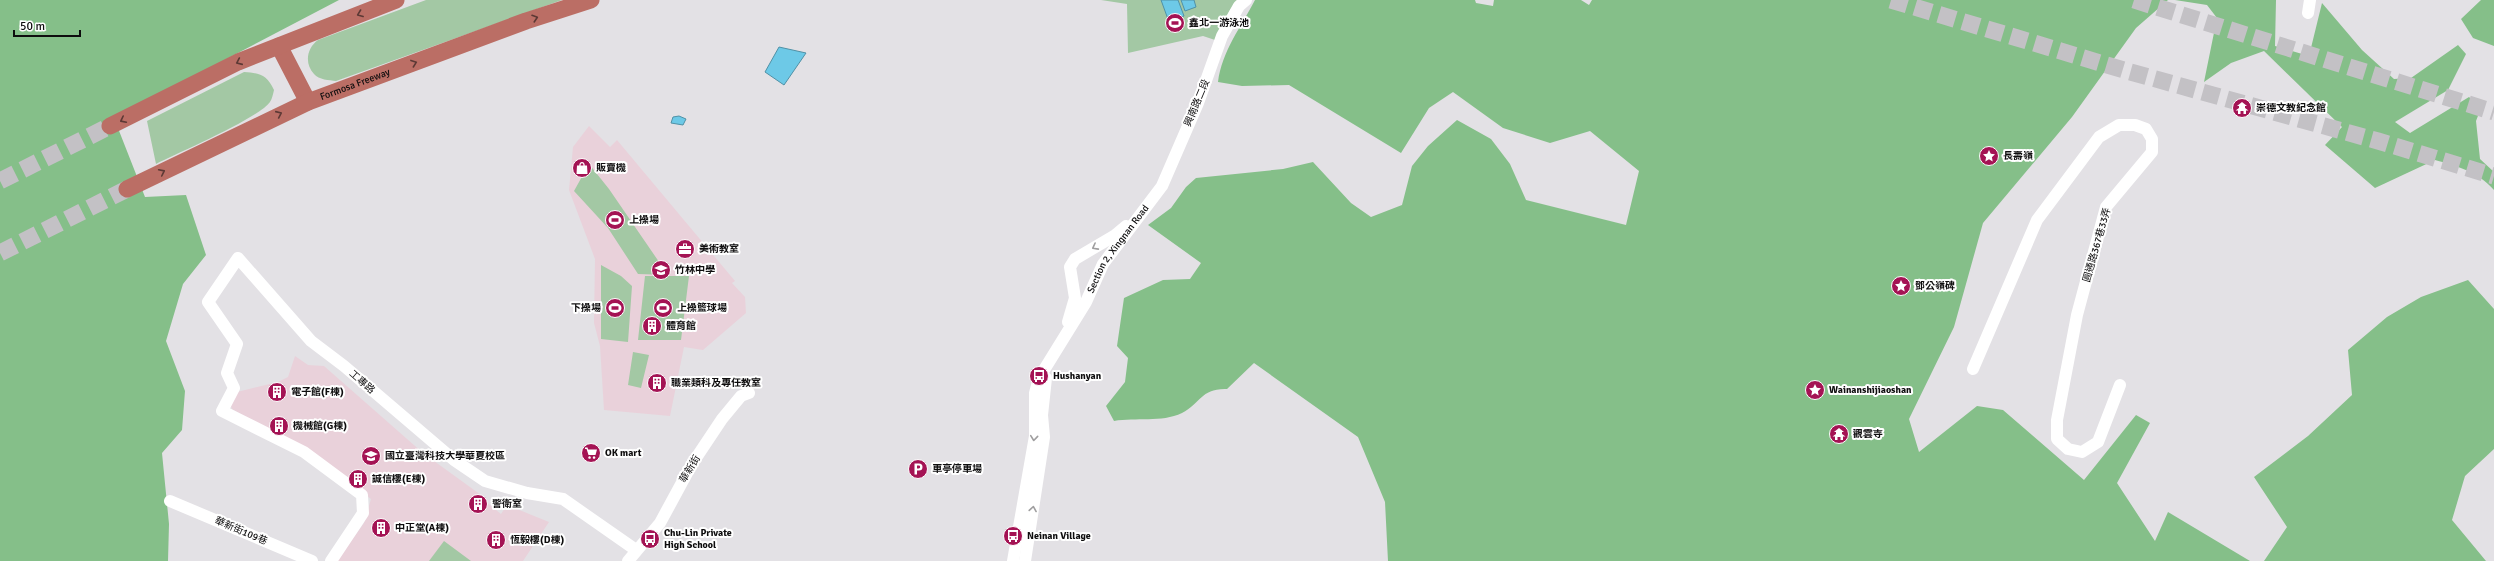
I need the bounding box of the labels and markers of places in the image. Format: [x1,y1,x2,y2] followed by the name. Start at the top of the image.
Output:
[1164,12,1186,34] sports icon: 鑫北一游泳池
[1189,17,1249,29] place label: 鑫北一游泳池
[2231,97,2253,119] temple icon: 崇德文教紀念館
[2256,102,2326,114] place label: 崇德文教紀念館
[1978,145,2000,167] place icon: 長壽嶺
[2003,150,2033,162] place label: 長壽嶺
[571,157,593,179] shop icon: 販賣機
[596,162,626,174] place label: 販賣機
[604,209,626,231] sports icon: 上操場
[629,214,659,226] place label: 上操場
[674,238,696,260] office icon: 美術教室
[699,243,739,255] place label: 美術教室
[650,259,672,281] school or university icon: 竹林中學
[674,264,715,276] place label: 竹林中學
[1890,275,1912,297] place icon: 鄧公嶺碑
[1915,280,1955,292] place label: 鄧公嶺碑
[604,297,626,319] sports icon: 下操場
[652,297,674,319] sports icon: 上操籃球場
[571,302,601,314] place label: 下操場
[677,302,727,314] place label: 上操籃球場
[641,315,663,337] building icon: 體育館
[666,320,696,332] place label: 體育館
[1028,365,1050,387] bus stop icon: Hushanyan
[1053,370,1102,382] place label: Hushanyan
[646,372,668,394] building icon: 職業類科及專任教室
[671,377,761,389] place label: 職業類科及專任教室
[1804,379,1826,401] place icon: Wainanshijiaoshan
[266,381,288,403] building icon: 電子館(F棟)
[1829,384,1912,396] place label: Wainanshijiaoshan
[291,386,344,398] place label: 電子館(F棟)
[268,415,290,437] building icon: 機械館(G棟)
[292,420,347,432] place label: 機械館(G棟)
[1828,423,1850,445] temple icon: 觀雲寺
[1853,428,1883,440] place label: 觀雲寺
[580,442,602,464] supermarket icon: OK mart
[360,445,382,467] school or university icon: 國立臺灣科技大學華夏校區
[605,447,642,459] place label: OK mart
[385,450,505,462] place label: 國立臺灣科技大學華夏校區
[907,458,929,480] parking icon: 車亭停車場
[932,463,982,475] place label: 車亭停車場
[347,468,369,490] building icon: 誠信樓(E棟)
[372,473,425,485] place label: 誠信樓(E棟)
[467,493,489,515] building icon: 警衛室
[492,498,522,510] place label: 警衛室
[370,517,392,539] building icon: 中正堂(A棟)
[395,522,449,534] place label: 中正堂(A棟)
[1002,525,1024,547] bus stop icon: Neinan Village
[664,527,732,551] place label: Chu-Lin Private High School
[639,528,661,550] bus stop icon: Chu-Lin Private High School
[485,529,507,551] building icon: 恆毅樓(D棟)
[1027,530,1091,542] place label: Neinan Village
[510,534,564,546] place label: 恆毅樓(D棟)

